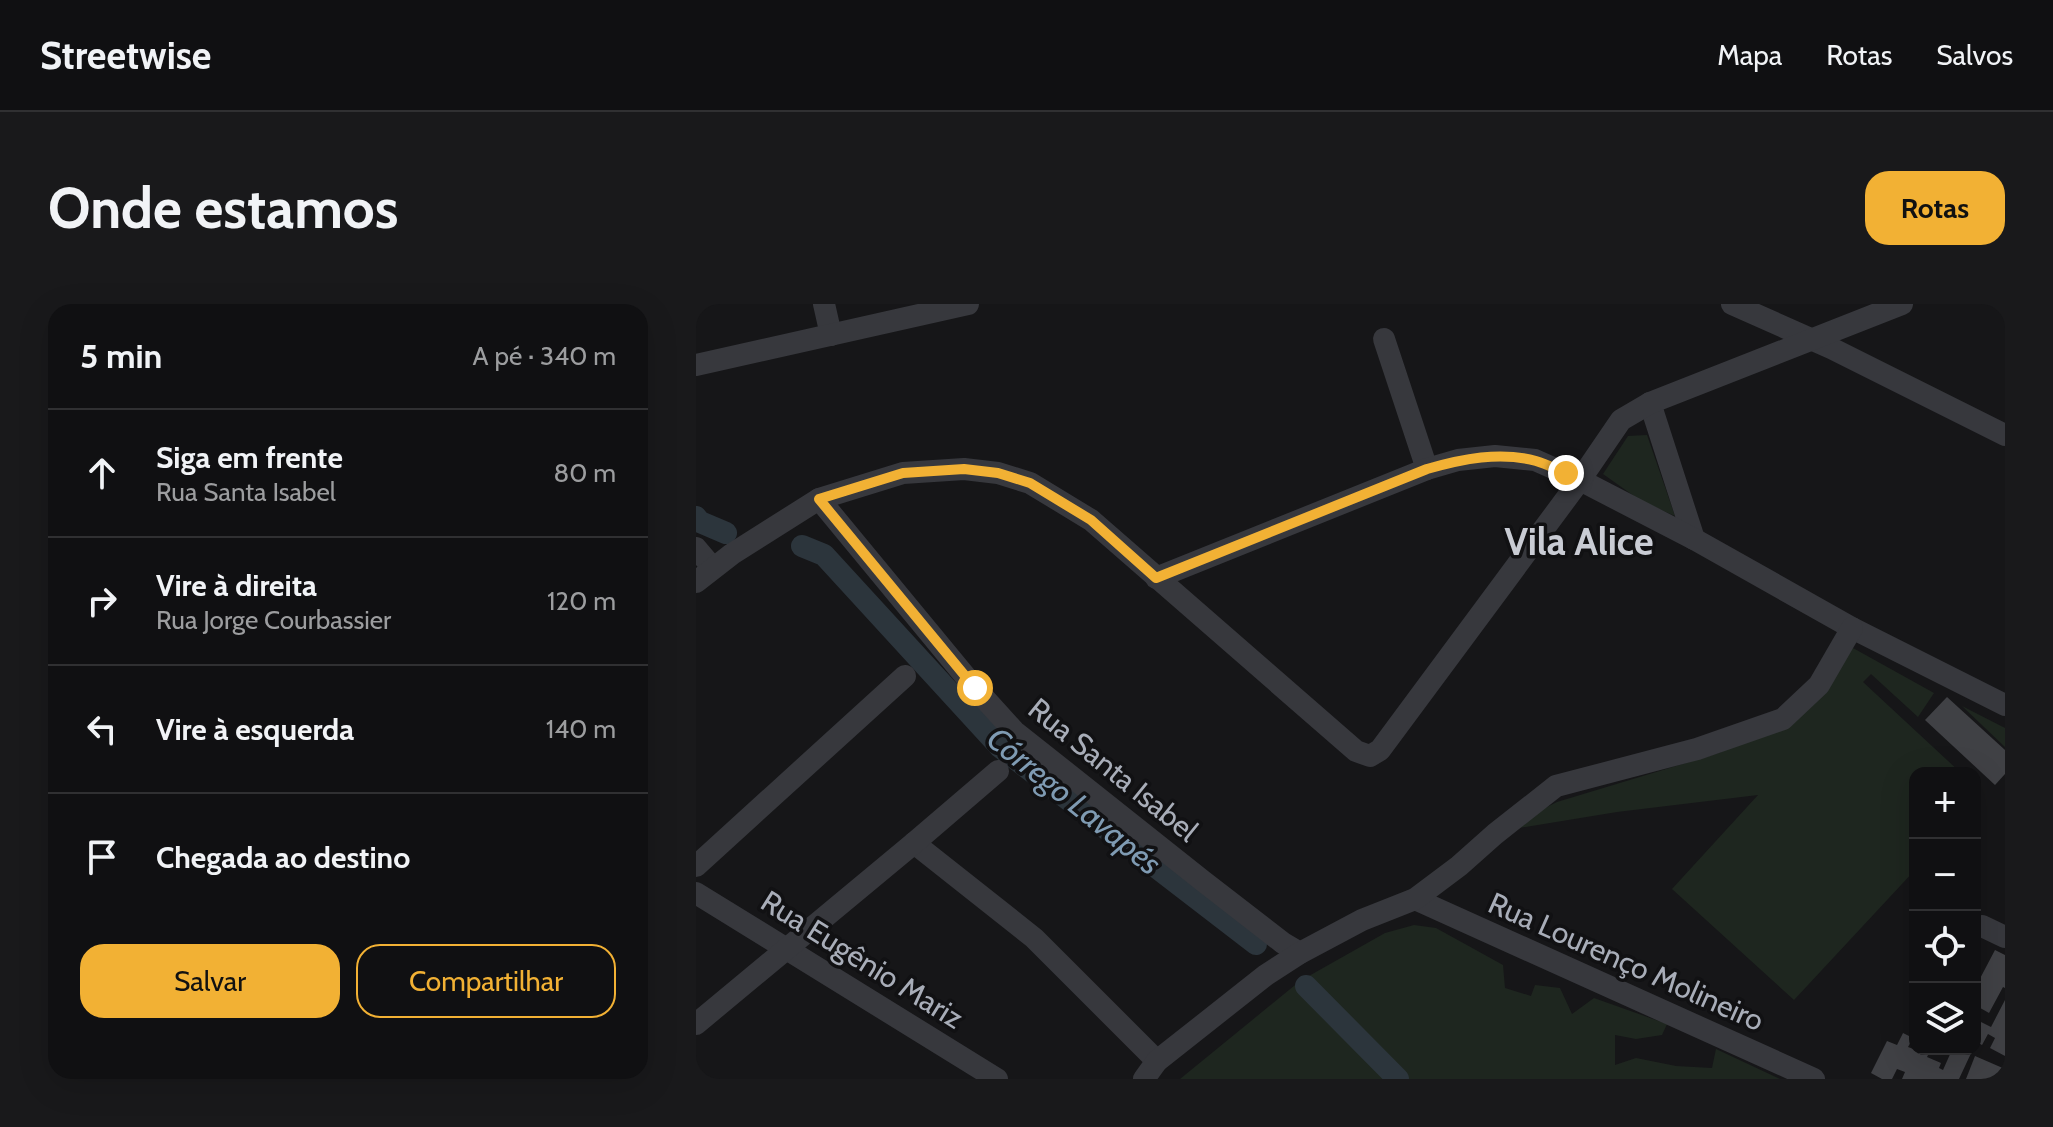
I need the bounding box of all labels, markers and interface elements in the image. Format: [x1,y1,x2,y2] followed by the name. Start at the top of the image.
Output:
[40,32,211,79] text: Streetwise
[1717,38,1782,72] text: Mapa
[1826,38,1892,72] text: Rotas
[1936,38,2013,72] text: Salvos
[1865,171,2005,245] button: Rotas
[48,174,398,242] text: Onde estamos
[80,335,162,377] text: 5 min
[473,340,616,372] text: A pé · 340 m
[156,439,343,476] text: Siga em frente
[80,451,124,495] icon: ahead
[1548,455,1584,491] route end
[553,457,616,489] text: 80 m
[156,476,336,508] text: Rua Santa Isabel
[1504,518,1654,565] district label: Vila Alice
[156,567,317,604] text: Vire à direita
[80,579,124,623] icon: right
[547,585,616,617] text: 120 m
[156,604,391,636] text: Rua Jorge Courbassier
[957,670,993,706] route start
[1021,690,1206,849] street label: Rua Santa Isabel
[80,707,124,751] icon: left
[156,711,354,748] text: Vire à esquerda
[546,713,616,745] text: 140 m
[979,719,1169,883] water label: Córrego Lavapés
[1909,767,1981,1055] map controls
[1909,767,1981,839] button: +
[80,835,124,879] icon: arrive
[156,839,410,876] text: Chegada ao destino
[1909,839,1981,911] button: −
[754,883,970,1037] street label: Rua Eugênio Mariz
[1483,884,1770,1039] street label: Rua Lourenço Molineiro
[1909,911,1981,983] button: locate
[80,944,340,1018] button: Salvar
[356,944,616,1018] button: Compartilhar
[1909,983,1981,1055] button: layers

